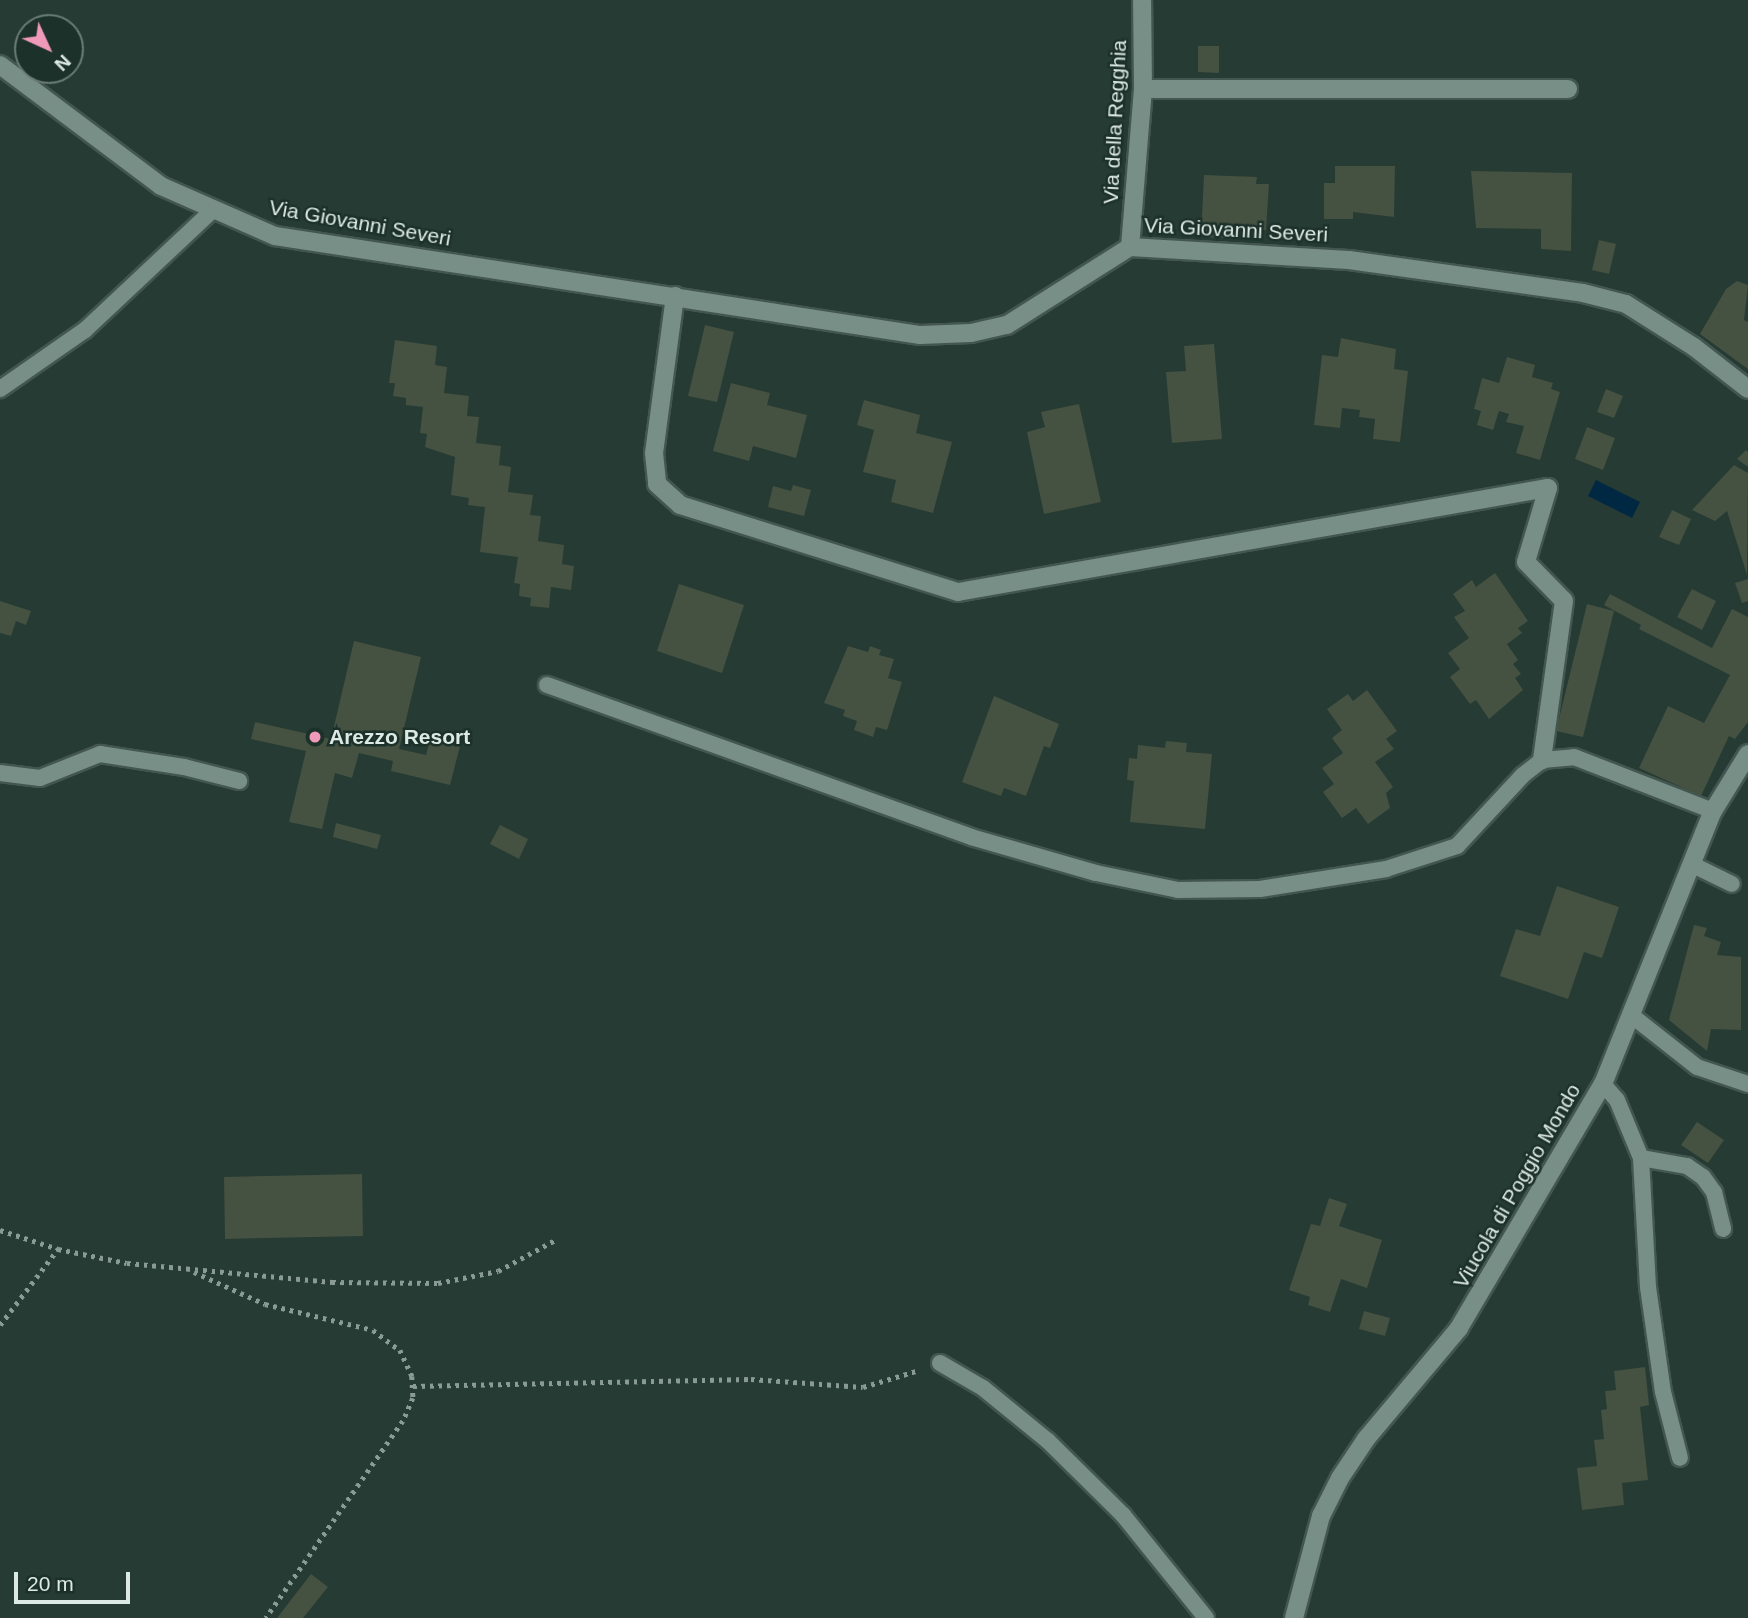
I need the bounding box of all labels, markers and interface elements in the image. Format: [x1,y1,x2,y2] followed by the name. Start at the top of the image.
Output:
[14,14,84,84] north arrow
[1098,39,1132,205] street label: Via della Regghia
[51,51,75,75] text: N
[267,195,453,251] street label: Via Giovanni Severi
[1143,213,1329,247] street label: Via Giovanni Severi
[329,724,470,750] place label: Arezzo Resort
[307,729,323,745] marker: Arezzo Resort
[1448,1079,1586,1293] street label: Viucola di Poggio Mondo
[18,1558,133,1602] scale bar
[27,1572,74,1595] text: 20 m

